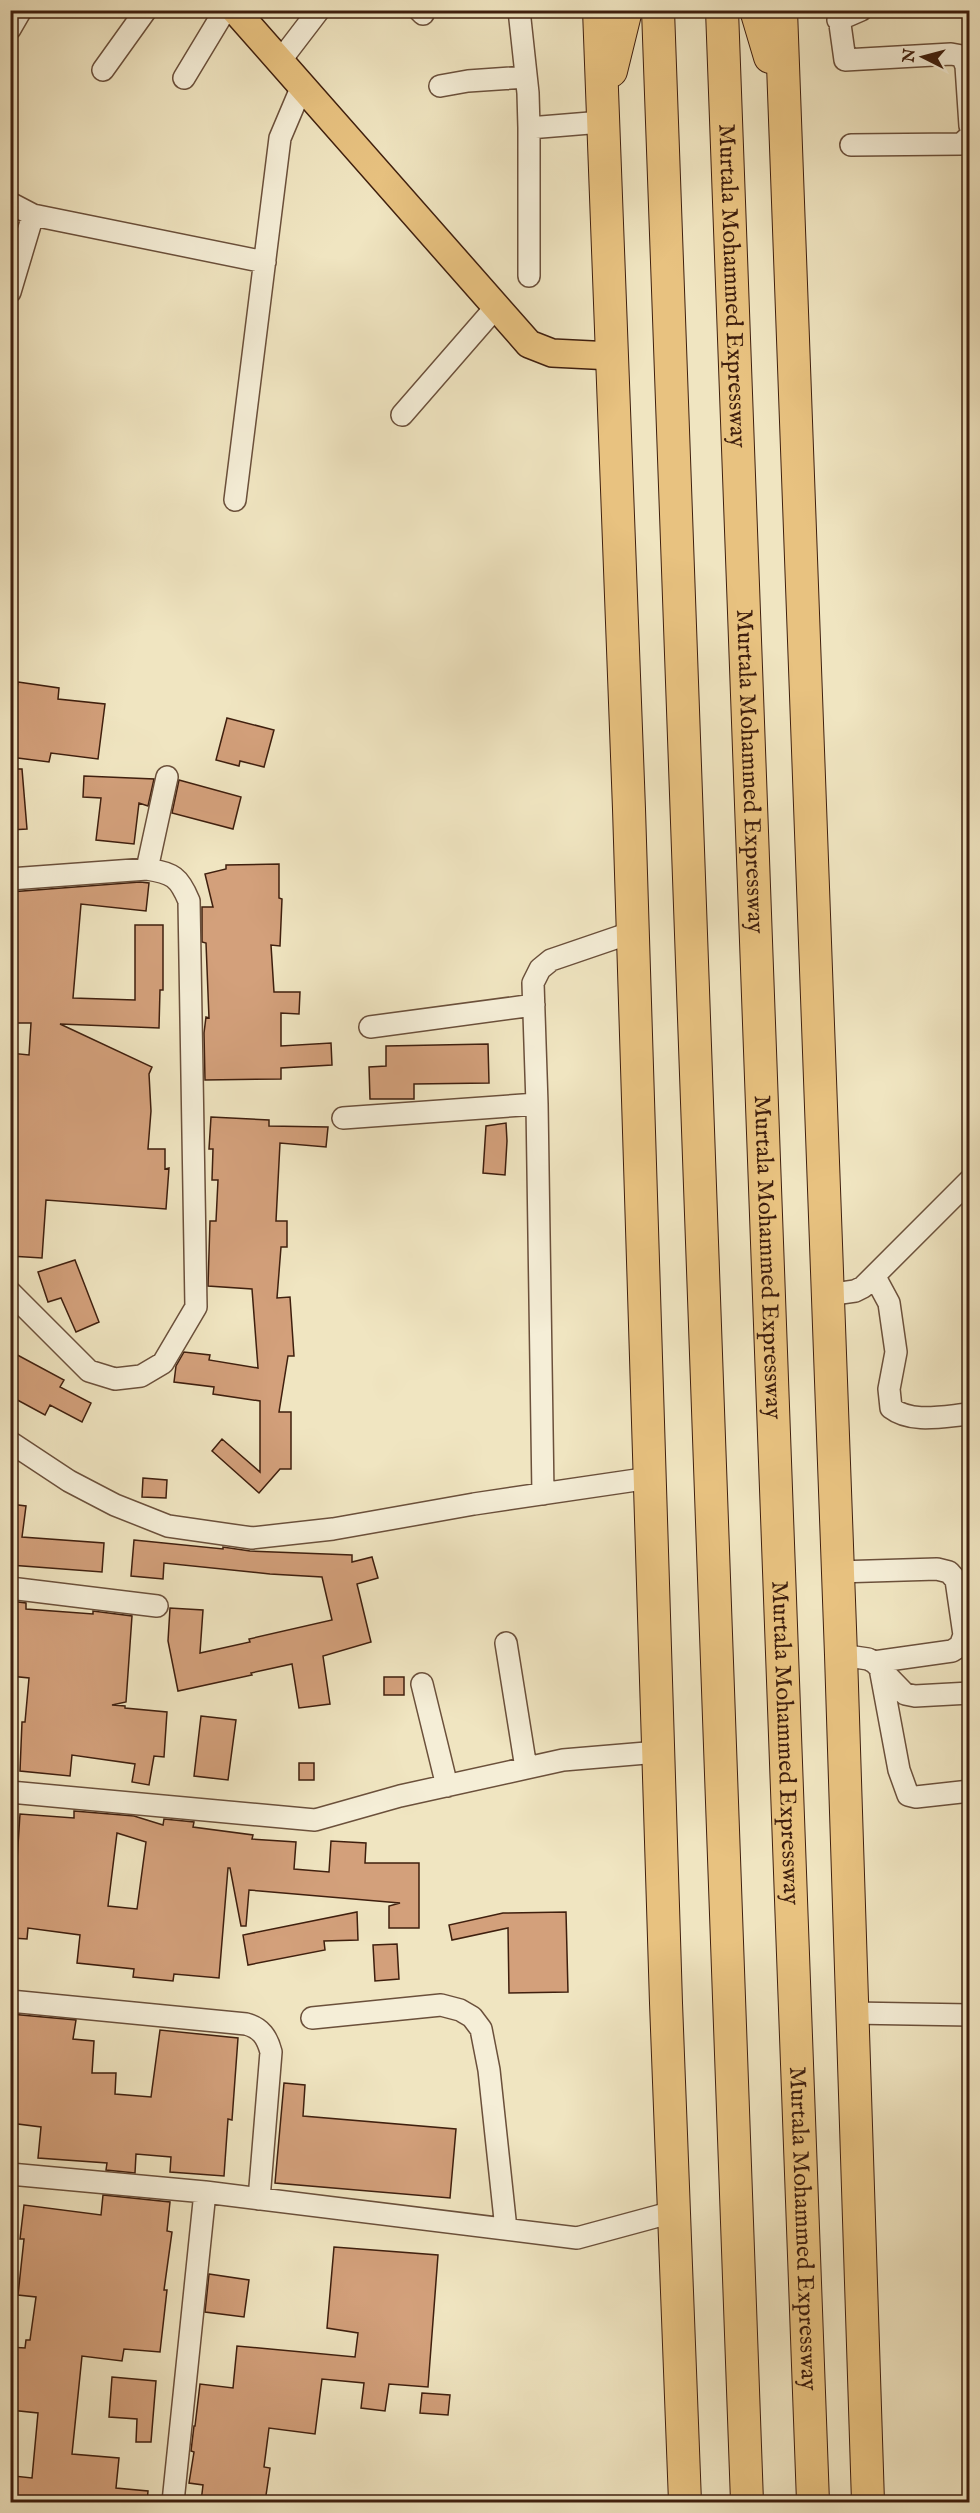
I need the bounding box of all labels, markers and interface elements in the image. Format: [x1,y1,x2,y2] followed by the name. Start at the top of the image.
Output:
[893,27,953,87] north arrow
[899,48,921,65] text: N
[711,123,753,449] street label: Murtala Mohammed Expressway
[728,609,771,934] street label: Murtala Mohammed Expressway
[746,1094,789,1420] street label: Murtala Mohammed Expressway
[764,1580,807,1906] street label: Murtala Mohammed Expressway
[782,2066,824,2391] street label: Murtala Mohammed Expressway

